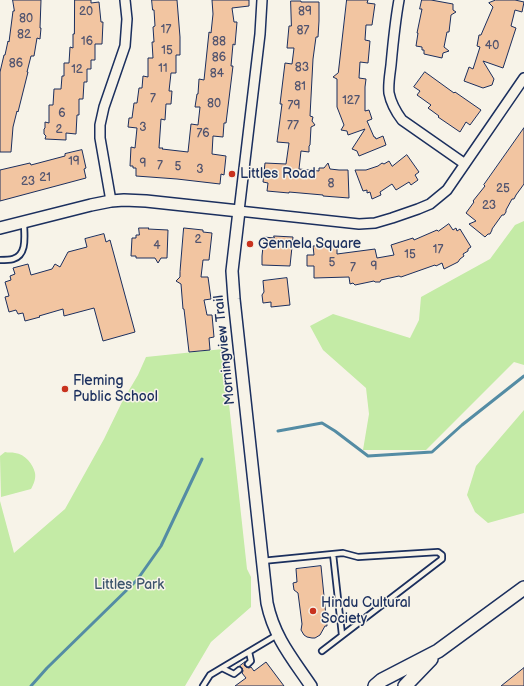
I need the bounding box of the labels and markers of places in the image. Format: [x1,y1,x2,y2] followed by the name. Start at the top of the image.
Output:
[240,166,316,182] place label: Littles Road
[227,169,237,179] marker: Littles Road
[258,236,361,252] place label: Gennela Square
[245,239,255,249] marker: Gennela Square
[73,373,158,406] place label: Fleming Public School
[60,384,70,394] marker: Fleming Public School
[321,595,411,628] place label: Hindu Cultural Society
[308,606,318,616] marker: Hindu Cultural Society

